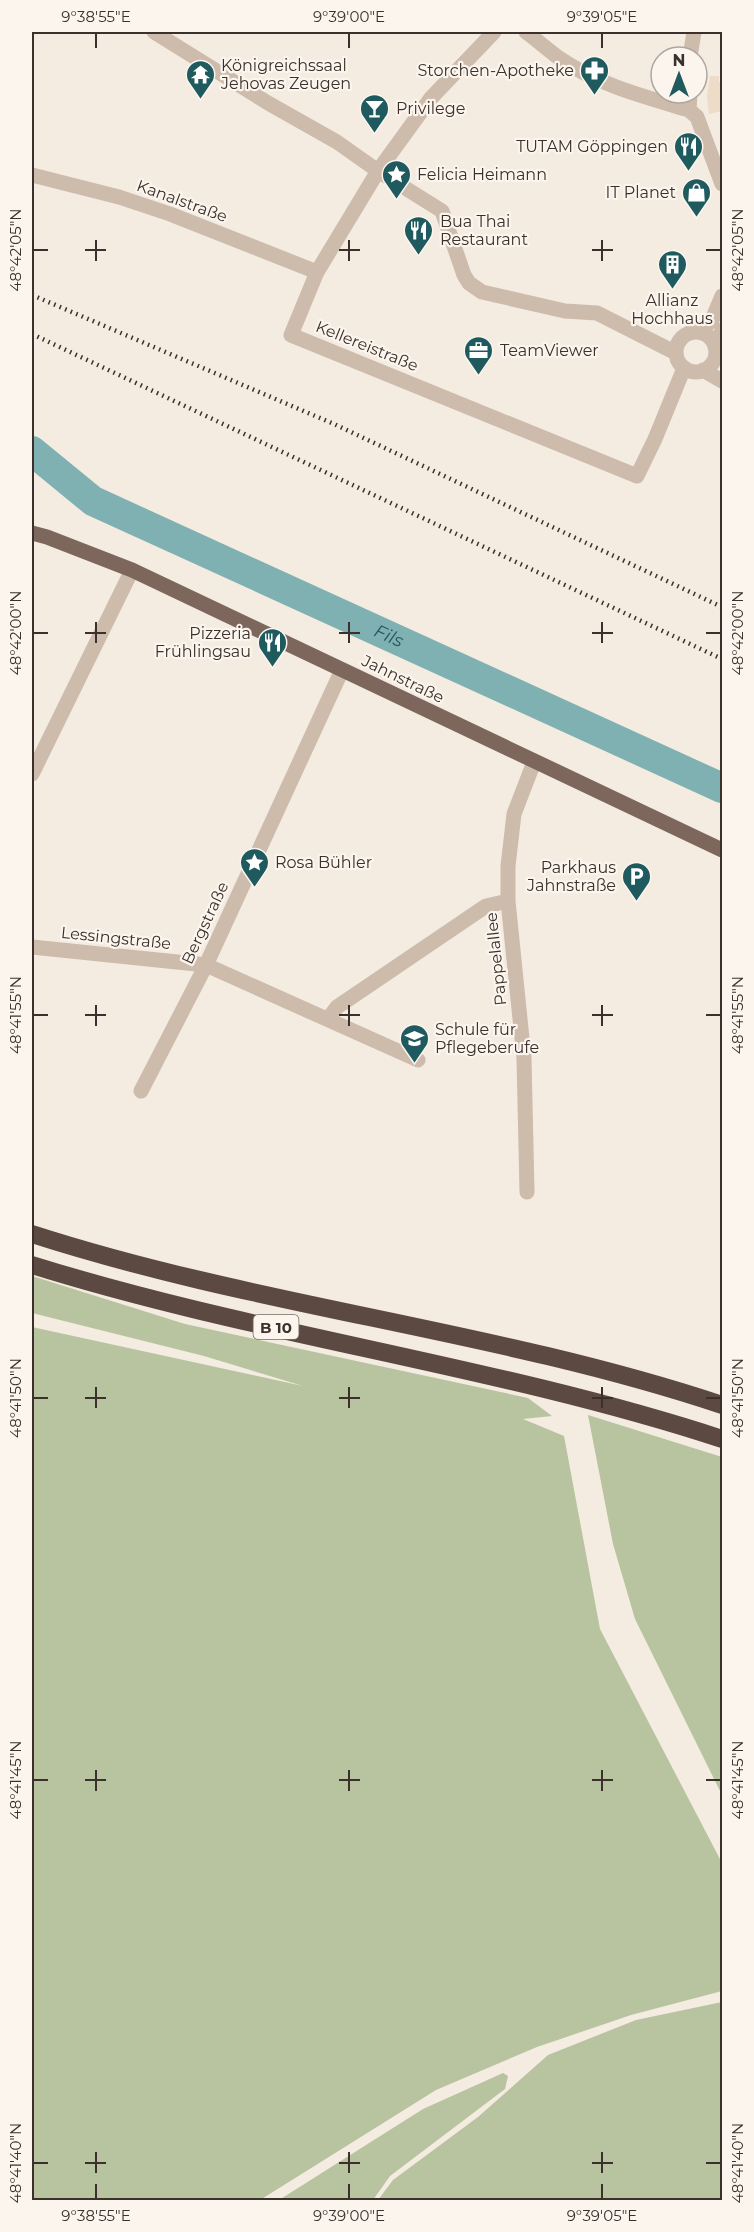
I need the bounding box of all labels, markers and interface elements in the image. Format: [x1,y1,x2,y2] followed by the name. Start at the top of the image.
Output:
[61,7,131,26] text: 9°38'55"E
[313,7,385,26] text: 9°39'00"E
[567,7,637,26] text: 9°39'05"E
[649,45,709,105] north arrow
[673,51,685,70] text: N
[579,54,611,96] pharmacy icon: Storchen-Apotheke
[220,56,351,93] place label: Königreichssaal Jehovas Zeugen
[184,58,216,100] temple icon: Königreichssaal Jehovas Zeugen
[417,61,574,80] place label: Storchen-Apotheke
[359,92,391,134] bar icon: Privilege
[396,99,465,118] place label: Privilege
[673,130,705,172] restaurant icon: TUTAM Göppingen
[516,137,668,156] place label: TUTAM Göppingen
[380,158,412,200] place icon: Felicia Heimann
[417,165,547,184] place label: Felicia Heimann
[134,176,230,226] street label: Kanalstraße
[681,176,713,218] shop icon: IT Planet
[606,183,676,202] place label: IT Planet
[6,208,25,292] text: 48°42'05"N
[728,208,747,292] text: 48°42'05"N
[440,212,528,249] place label: Bua Thai Restaurant
[403,214,435,256] restaurant icon: Bua Thai Restaurant
[656,248,688,290] building icon: Allianz Hochhaus
[631,291,713,328] place label: Allianz Hochhaus
[313,317,421,375] street label: Kellereistraße
[463,334,495,376] office icon: TeamViewer
[500,341,599,360] place label: TeamViewer
[6,591,25,675] text: 48°42'00"N
[728,591,747,675] text: 48°42'00"N
[371,620,407,652] water label: Fils
[155,624,251,661] place label: Pizzeria Frühlingsau
[256,626,288,668] restaurant icon: Pizzeria Frühlingsau
[358,651,447,707] street label: Jahnstraße
[238,846,270,888] place icon: Rosa Bühler
[275,853,372,872] place label: Rosa Bühler
[526,858,616,895] place label: Parkhaus Jahnstraße
[621,860,653,902] parking icon: Parkhaus Jahnstraße
[178,879,232,967] street label: Bergstraße
[482,911,510,1007] street label: Pappelallee
[60,923,172,953] street label: Lessingstraße
[6,976,25,1054] text: 48°41'55"N
[728,976,747,1054] text: 48°41'55"N
[435,1020,539,1057] place label: Schule für Pflegeberufe
[398,1022,430,1064] school or university icon: Schule für Pflegeberufe
[254,1315,298,1339] road number: B 10
[6,1358,25,1438] text: 48°41'50"N
[728,1358,747,1438] text: 48°41'50"N
[6,1741,25,1819] text: 48°41'45"N
[728,1741,747,1819] text: 48°41'45"N
[6,2123,25,2203] text: 48°41'40"N
[728,2123,747,2203] text: 48°41'40"N
[61,2206,131,2225] text: 9°38'55"E
[313,2206,385,2225] text: 9°39'00"E
[567,2206,637,2225] text: 9°39'05"E

